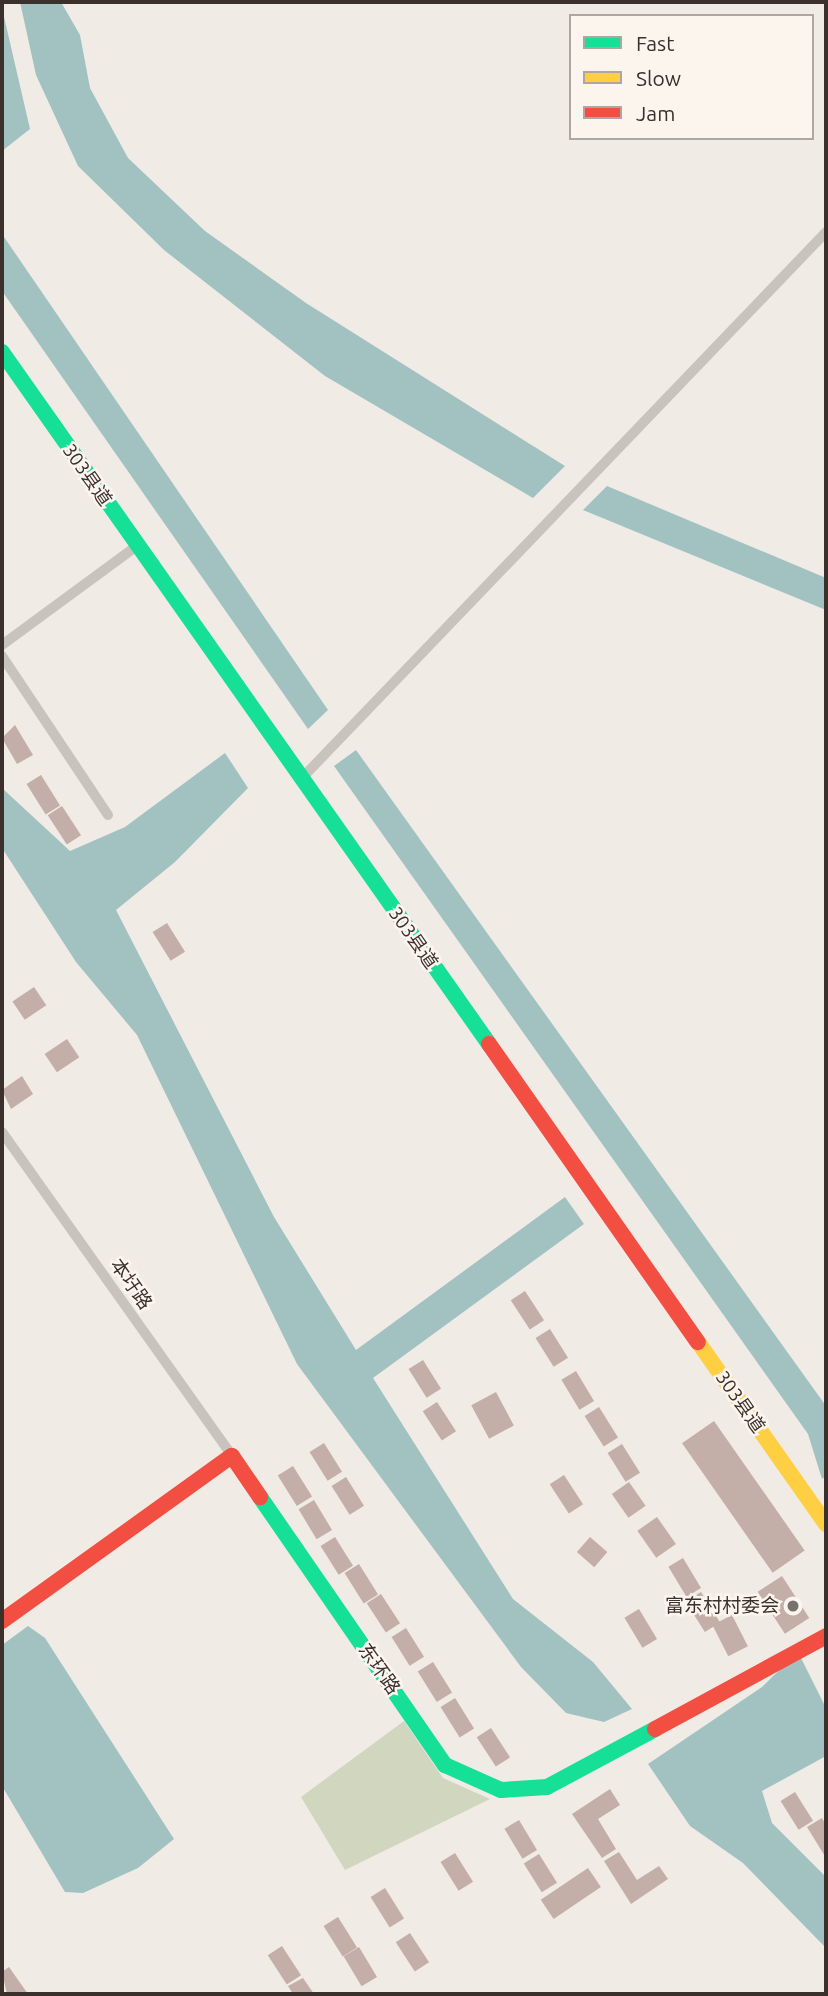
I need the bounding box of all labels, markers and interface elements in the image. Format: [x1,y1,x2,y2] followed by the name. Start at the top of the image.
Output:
[569,14,814,140] legend
[636,31,674,55] text: Fast
[636,66,681,90] text: Slow
[636,101,675,125] text: Jam
[58,440,116,510] street label: 303县道
[384,903,442,973] street label: 303县道
[105,1254,157,1314] street label: 本圩路
[711,1367,769,1437] street label: 303县道
[665,1595,779,1617] place label: 富东村村委会
[785,1598,801,1614] marker: 富东村村委会
[353,1639,405,1699] street label: 东环路

